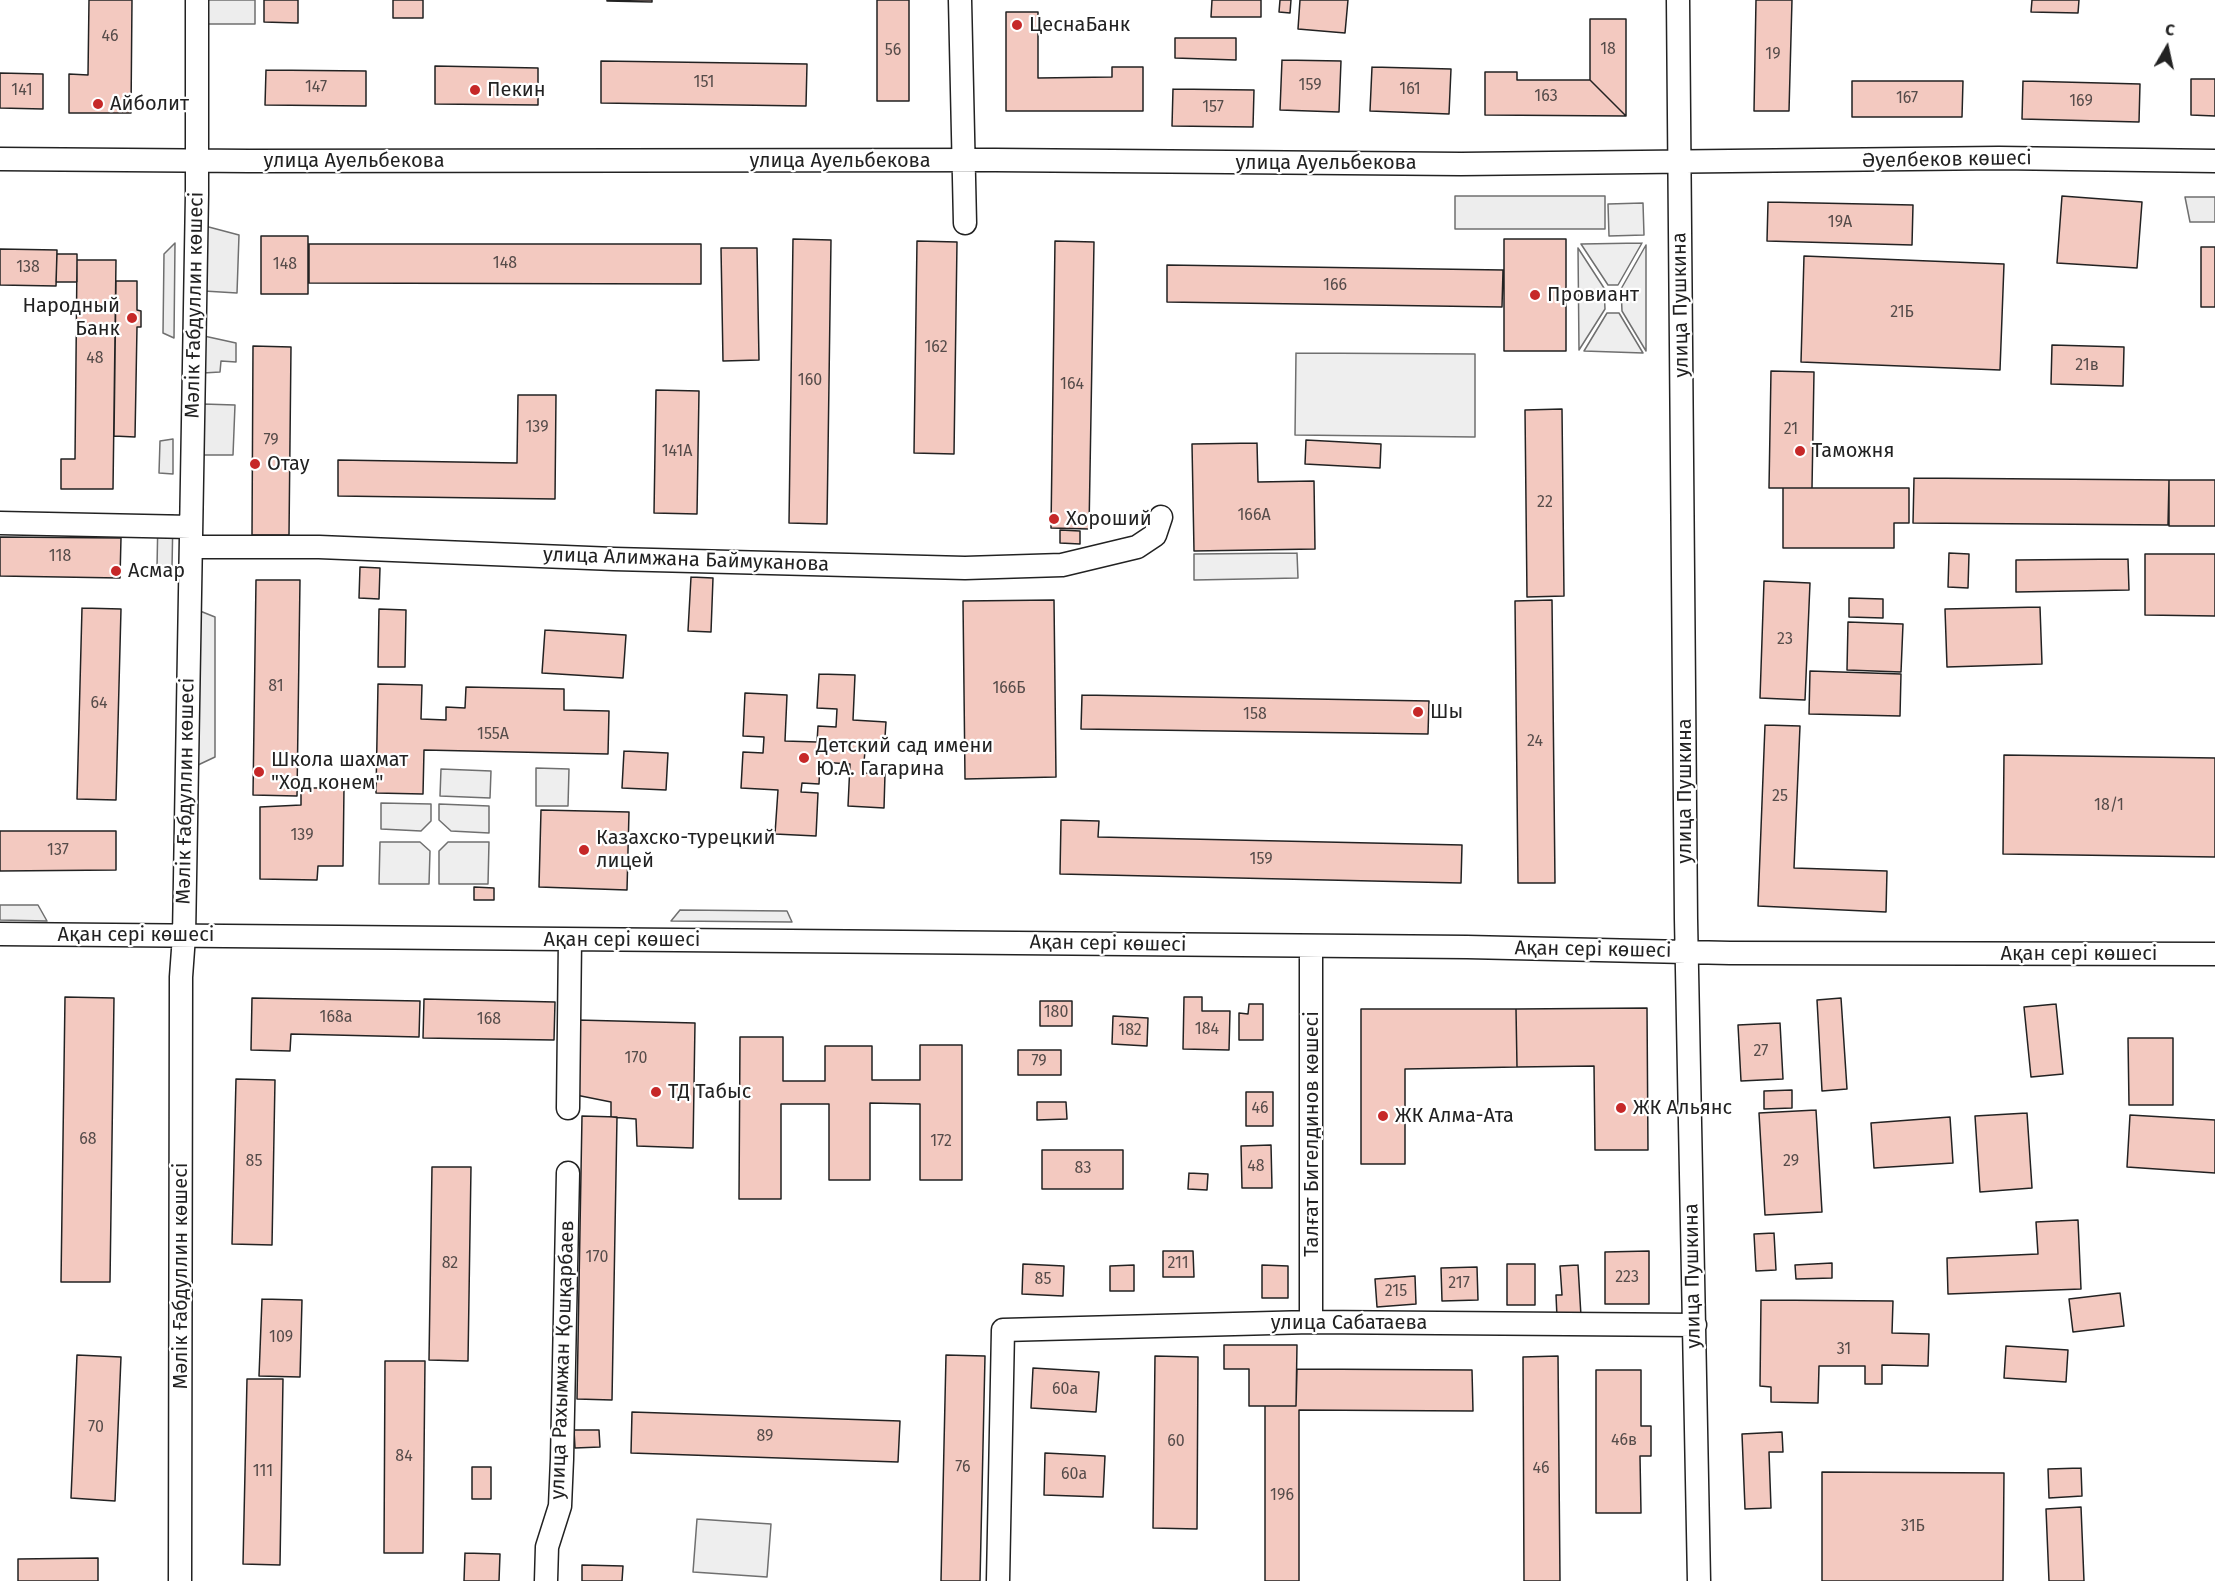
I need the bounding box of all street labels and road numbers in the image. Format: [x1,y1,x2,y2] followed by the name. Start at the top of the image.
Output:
[1862,147,2032,173] street label: Әуелбеков көшесі
[263,149,445,173] street label: улица Ауельбекова
[749,149,931,173] street label: улица Ауельбекова
[1235,151,1417,175] street label: улица Ауельбекова
[181,191,209,419] street label: Мәлік Ғабдуллин көшесі
[1668,232,1694,378] street label: улица Пушкина
[542,543,830,577] street label: улица Алимжана Баймуканова
[172,677,200,905] street label: Мәлік Ғабдуллин көшесі
[1673,718,1697,864] street label: улица Пушкина
[58,923,214,947] street label: Ақан сері көшесі
[544,928,700,952] street label: Ақан сері көшесі
[1029,931,1187,957] street label: Ақан сері көшесі
[1514,937,1672,963] street label: Ақан сері көшесі
[2001,942,2157,966] street label: Ақан сері көшесі
[1300,1011,1324,1257] street label: Талғат Бигелдинов көшесі
[169,1163,193,1389] street label: Мәлік Ғабдуллин көшесі
[1680,1203,1706,1349] street label: улица Пушкина
[546,1220,580,1500] street label: улица Рахымжан Қошқарбаев
[1271,1311,1427,1335] street label: улица Сабатаева

